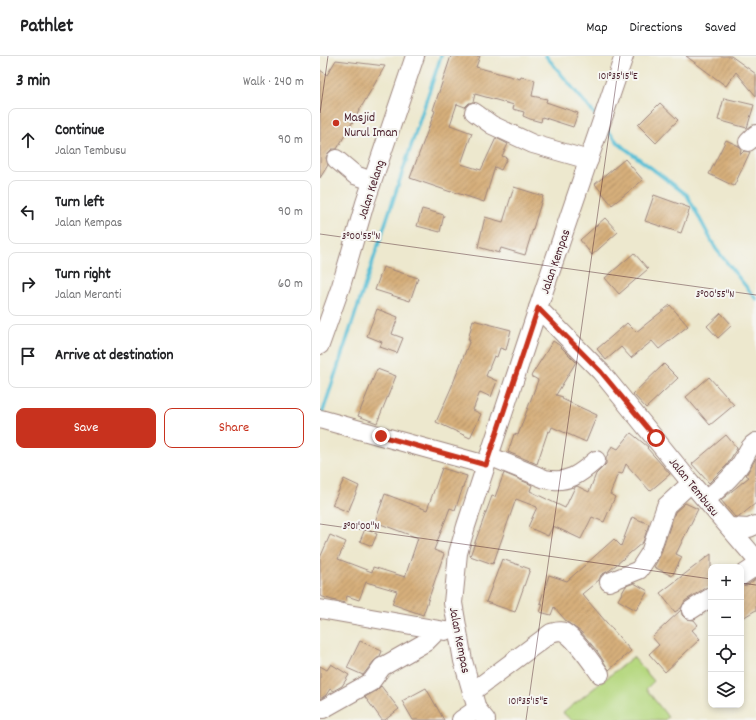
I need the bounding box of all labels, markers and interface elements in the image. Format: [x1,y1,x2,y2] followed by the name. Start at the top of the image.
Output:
[20,14,73,41] text: Pathlet
[586,18,608,38] text: Map
[630,18,683,38] text: Directions
[705,18,736,38] text: Saved
[16,70,50,94] text: 3 min
[599,70,638,84] text: 101°35'15"E
[243,73,304,92] text: Walk · 240 m
[344,109,398,143] place label: Masjid Nurul Iman
[331,118,341,128] marker: Masjid Nurul Iman
[55,120,104,142] text: Continue
[17,129,39,151] icon: ahead
[278,131,303,150] text: 90 m
[55,142,126,161] text: Jalan Tembusu
[354,157,391,222] street label: Jalan Kelang
[55,192,104,214] text: Turn left
[17,201,39,223] icon: left
[278,203,303,222] text: 90 m
[55,214,122,233] text: Jalan Kempas
[536,227,576,297] street label: Jalan Kempas
[342,230,380,244] text: 3°00'55"N
[55,264,111,286] text: Turn right
[17,273,39,295] icon: right
[278,275,303,294] text: 60 m
[55,286,121,305] text: Jalan Meranti
[696,288,734,302] text: 3°00'55"N
[17,345,39,367] icon: arrive
[55,345,173,367] text: Arrive at destination
[16,408,156,448] button: Save
[164,408,304,448] button: Share
[372,427,390,445] route end
[647,429,665,447] route start
[663,454,723,521] street label: Jalan Tembusu
[343,520,379,534] text: 3°01'00"N
[708,564,744,708] map controls
[708,564,744,600] button: +
[708,600,744,636] button: −
[443,606,474,675] street label: Jalan Kempas
[708,636,744,672] button: locate
[708,672,744,708] button: layers
[509,695,548,709] text: 101°35'15"E

